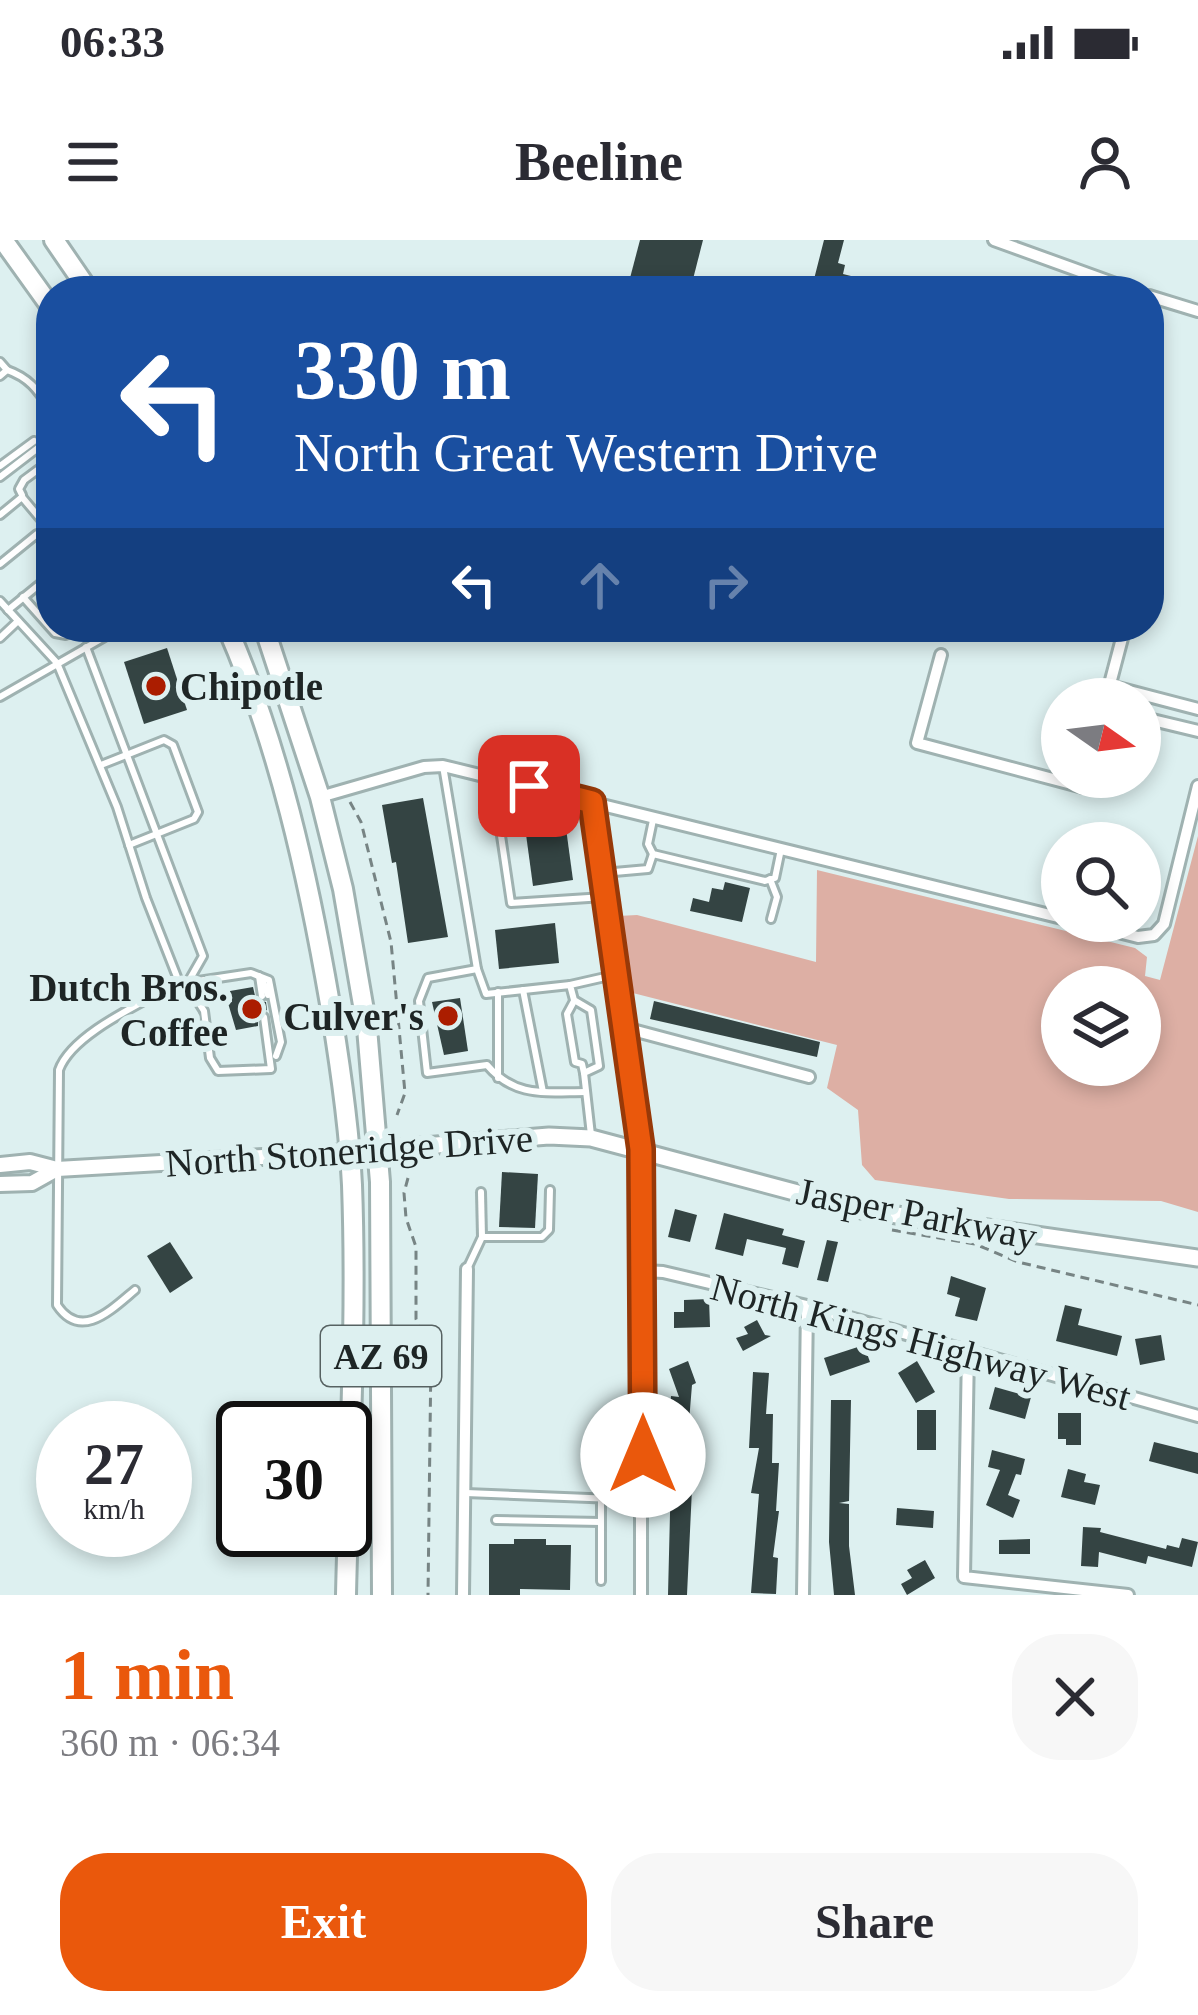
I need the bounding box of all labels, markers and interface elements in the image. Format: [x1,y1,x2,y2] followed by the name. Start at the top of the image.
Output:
[60,17,165,67] text: 06:33
[60,129,126,195] icon: menu
[1072,129,1138,195] icon: person
[515,132,683,192] text: Beeline
[96,324,252,480] icon: left
[294,324,511,417] text: 330 m
[294,423,878,483] text: North Great Western Drive
[441,552,507,618] icon: left
[567,552,633,618] icon: ahead
[693,552,759,618] icon: right
[180,665,323,709] place label: Chipotle
[143,673,169,699] marker: Chipotle
[1041,678,1161,798] north arrow
[1041,678,1161,1086] map controls
[478,735,580,837] pin
[496,753,562,819] icon: arrive
[1041,822,1161,942] button: search
[29,966,228,1054] place label: Dutch Bros. Coffee
[1041,966,1161,1086] button: layers
[283,995,424,1038] place label: Culver's
[239,996,265,1022] marker: Dutch Bros. Coffee
[435,1003,461,1029] marker: Culver's
[164,1116,534,1186] street label: North Stoneridge Drive
[793,1169,1041,1259] street label: Jasper Parkway
[706,1265,1136,1419] street label: North Kings Highway West
[321,1326,441,1386] road number: AZ 69
[580,1392,706,1518] position arrow
[216,1401,372,1557] speed limit sign: 30
[84,1431,144,1497] text: 27
[83,1492,145,1525] text: km/h
[1012,1634,1138,1760] button: close
[60,1635,234,1715] text: 1 min
[60,1721,280,1764] text: 360 m · 06:34
[60,1853,587,1991] button: Exit
[611,1853,1138,1991] button: Share

